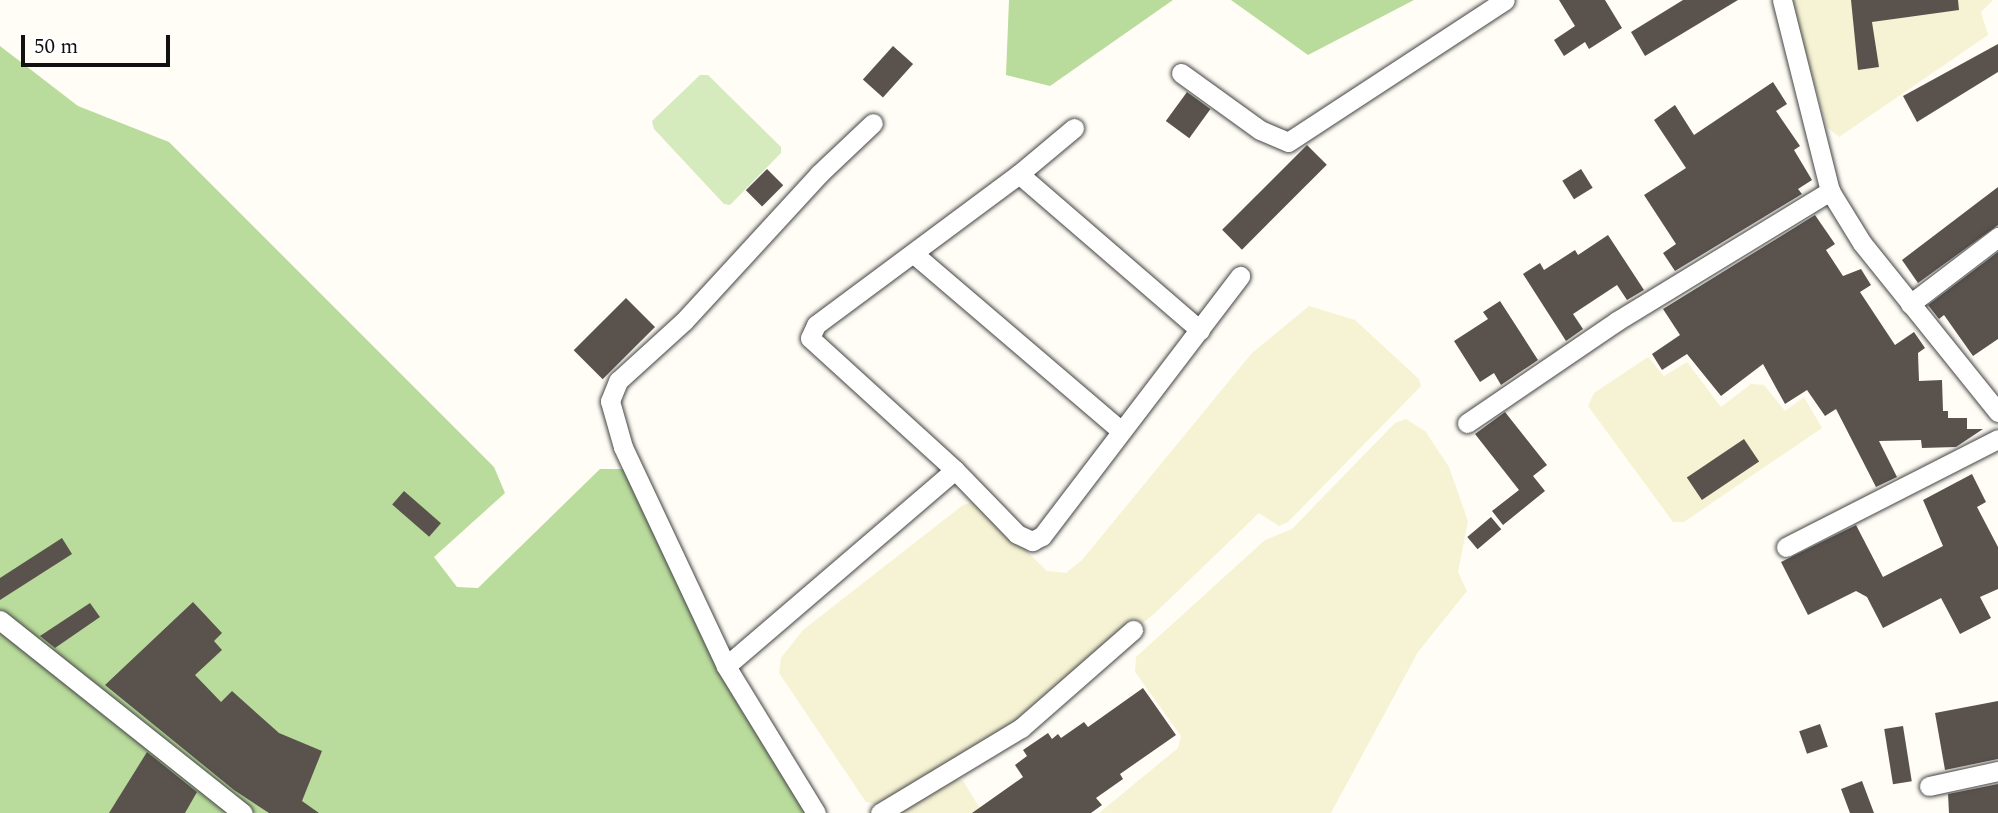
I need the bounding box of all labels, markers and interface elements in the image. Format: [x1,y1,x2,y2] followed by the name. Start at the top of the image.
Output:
[24,21,173,65] scale bar
[34,31,78,63] text: 50 m

